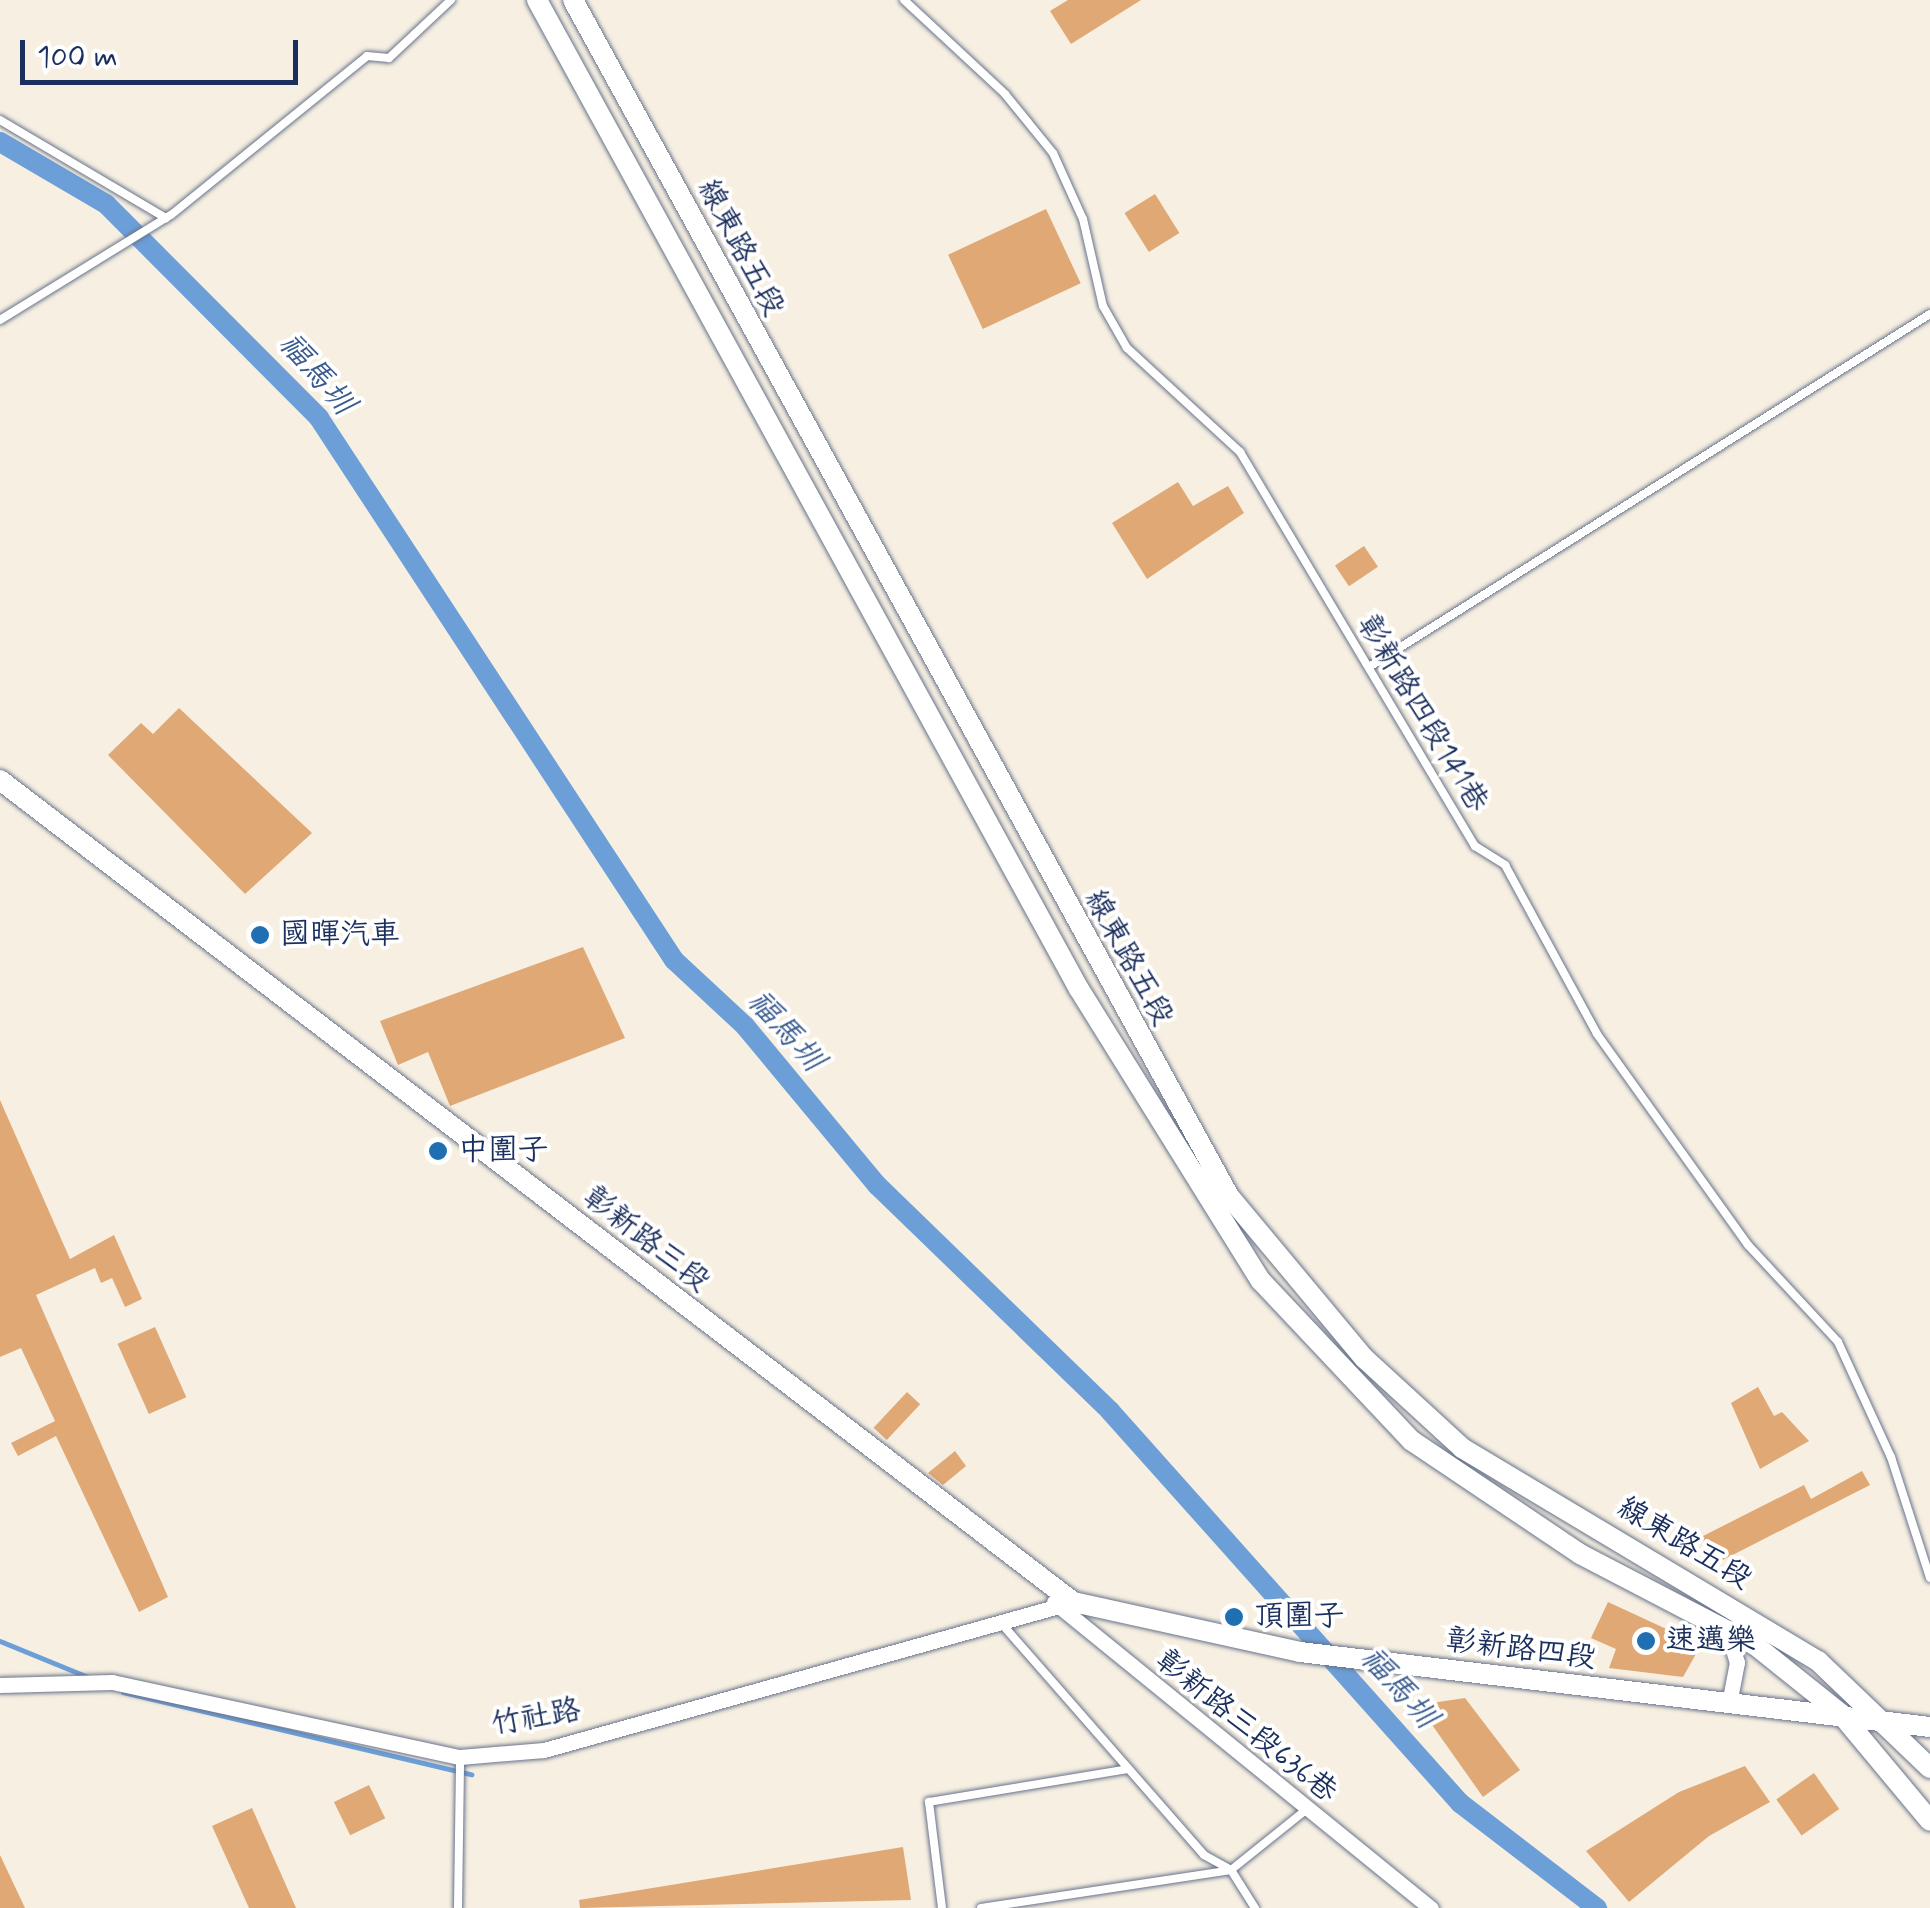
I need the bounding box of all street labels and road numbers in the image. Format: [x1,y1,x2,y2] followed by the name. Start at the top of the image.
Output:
[689,173,791,323] street label: 線東路五段
[1349,609,1495,819] street label: 彰新路四段141巷
[1076,884,1180,1032] street label: 線東路五段
[576,1180,716,1300] street label: 彰新路三段
[1610,1490,1758,1598] street label: 線東路五段
[1444,1623,1598,1677] street label: 彰新路四段
[1148,1643,1344,1811] street label: 彰新路三段636巷
[489,1692,583,1744] street label: 竹社路

